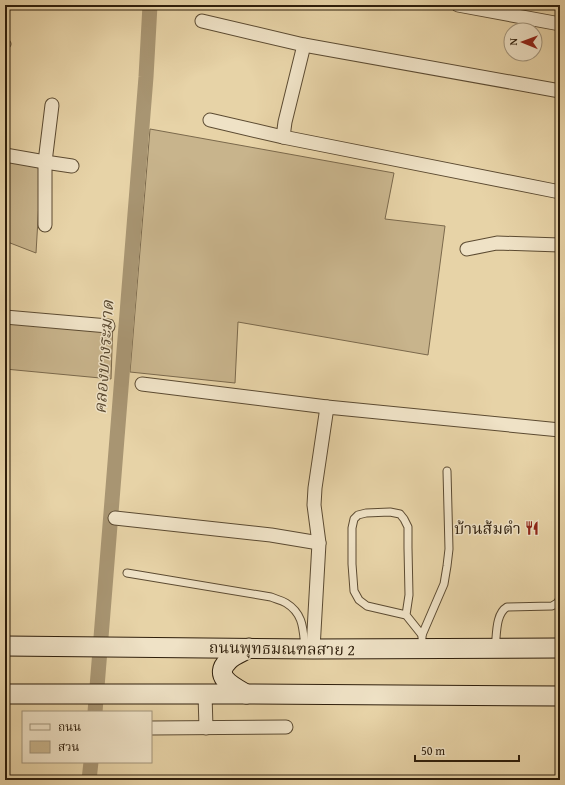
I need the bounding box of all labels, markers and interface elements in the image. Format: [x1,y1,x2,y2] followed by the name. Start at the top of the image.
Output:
[503,22,543,62] north arrow
[505,37,521,46] text: N
[87,298,120,415] water label: คลองบางระมาด
[454,516,521,540] place label: บ้านส้มตำ
[524,520,540,536] restaurant icon: บ้านส้มตำ
[209,635,355,661] street label: ถนนพุทธมณฑลสาย 2
[22,711,152,763] legend
[58,718,81,735] text: ถนน
[415,737,519,763] scale bar
[58,738,80,755] text: สวน
[421,742,445,759] text: 50 m

